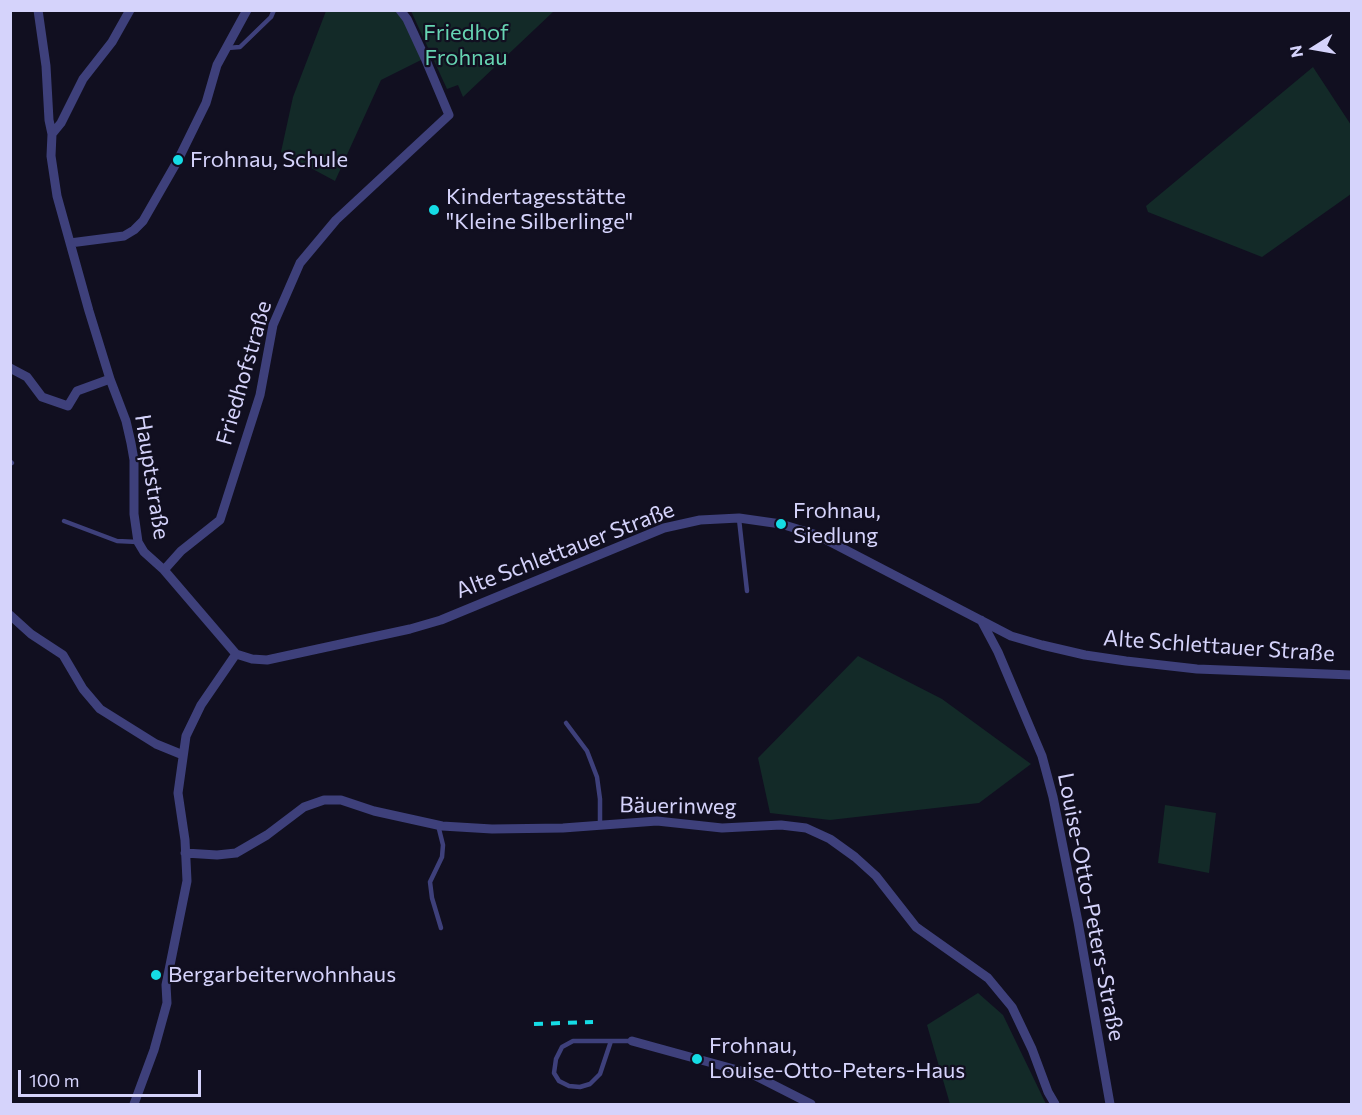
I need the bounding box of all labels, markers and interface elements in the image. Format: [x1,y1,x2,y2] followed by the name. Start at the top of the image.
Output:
[1284,18,1344,78] north arrow
[423,20,509,72] park label: Friedhof Frohnau
[1285,44,1306,59] text: N
[190,147,348,173] place label: Frohnau, Schule
[171,153,185,167] marker: Frohnau, Schule
[446,184,633,236] place label: Kindertagesstätte "Kleine Silberlinge"
[427,203,441,217] marker: Kindertagesstätte "Kleine Silberlinge"
[211,298,277,448] street label: Friedhofstraße
[129,413,175,541] street label: Hauptstraße
[452,496,678,604] street label: Alte Schlettauer Straße
[793,498,881,550] place label: Frohnau, Siedlung
[774,517,788,531] marker: Frohnau, Siedlung
[1102,625,1336,667] street label: Alte Schlettauer Straße
[1052,771,1130,1043] street label: Louise-Otto-Peters-Straße
[619,792,737,820] street label: Bäuerinweg
[168,962,396,988] place label: Bergarbeiterwohnhaus
[149,968,163,982] marker: Bergarbeiterwohnhaus
[709,1033,965,1084] place label: Frohnau, Louise-Otto-Peters-Haus
[690,1052,704,1066] marker: Frohnau, Louise-Otto-Peters-Haus
[21,1058,204,1096] scale bar
[29,1069,79,1091] text: 100 m

